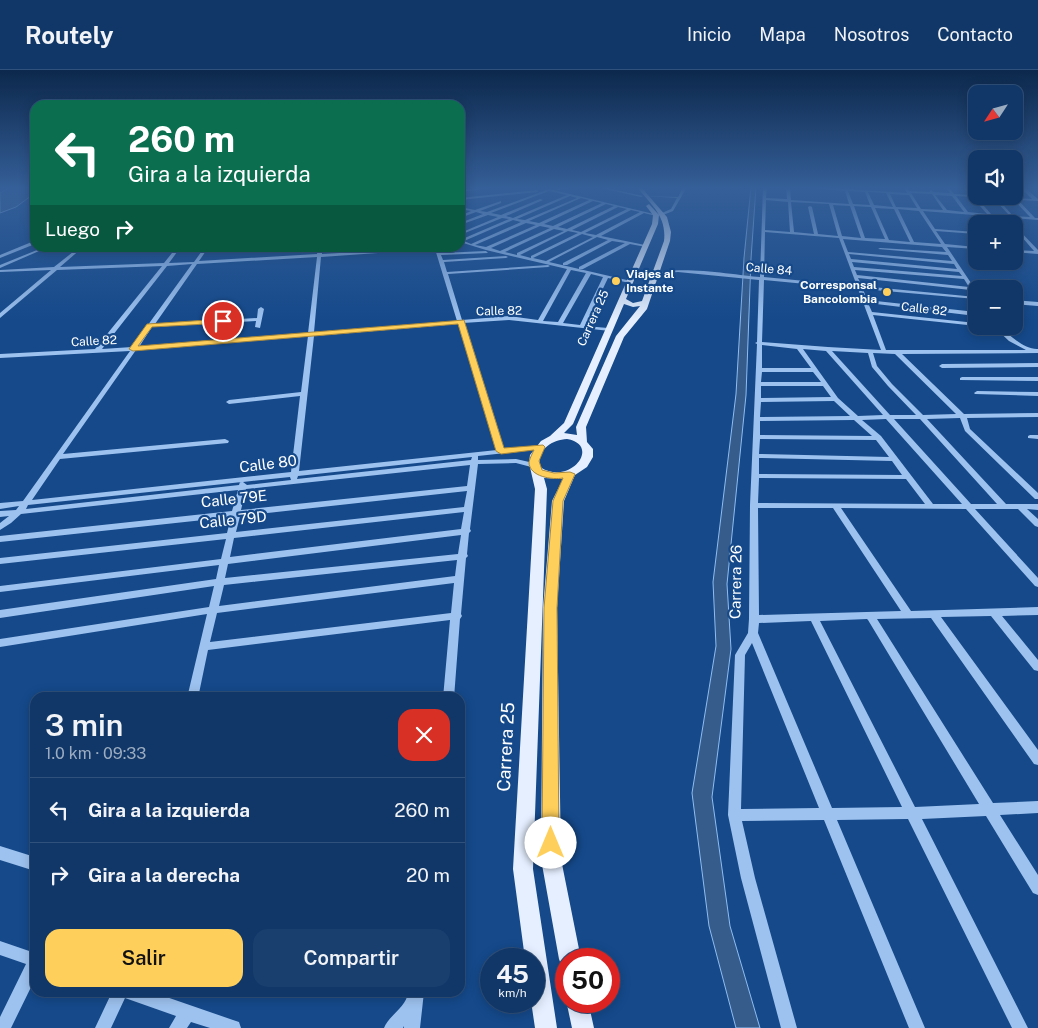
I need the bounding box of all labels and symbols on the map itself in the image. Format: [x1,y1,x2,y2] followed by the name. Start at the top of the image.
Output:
[968,85,1022,140] north arrow
[745,260,793,278] street label: Calle 84
[626,267,675,295] place label: Viajes al Instante
[610,275,622,287] marker: Viajes al Instante
[800,278,877,306] place label: Corresponsal Bancolombia
[881,286,893,298] marker: Corresponsal Bancolombia
[574,288,612,348] street label: Carrera 25
[202,300,244,342] pin
[900,300,948,318] street label: Calle 82
[476,304,522,318] street label: Calle 82
[71,333,117,349] street label: Calle 82
[238,452,298,475] street label: Calle 80
[200,487,268,510] street label: Calle 79E
[198,508,267,531] street label: Calle 79D
[726,545,745,619] street label: Carrera 26
[493,702,518,792] street label: Carrera 25
[524,816,576,868] position arrow
[555,948,620,1013] speed limit sign: 50

